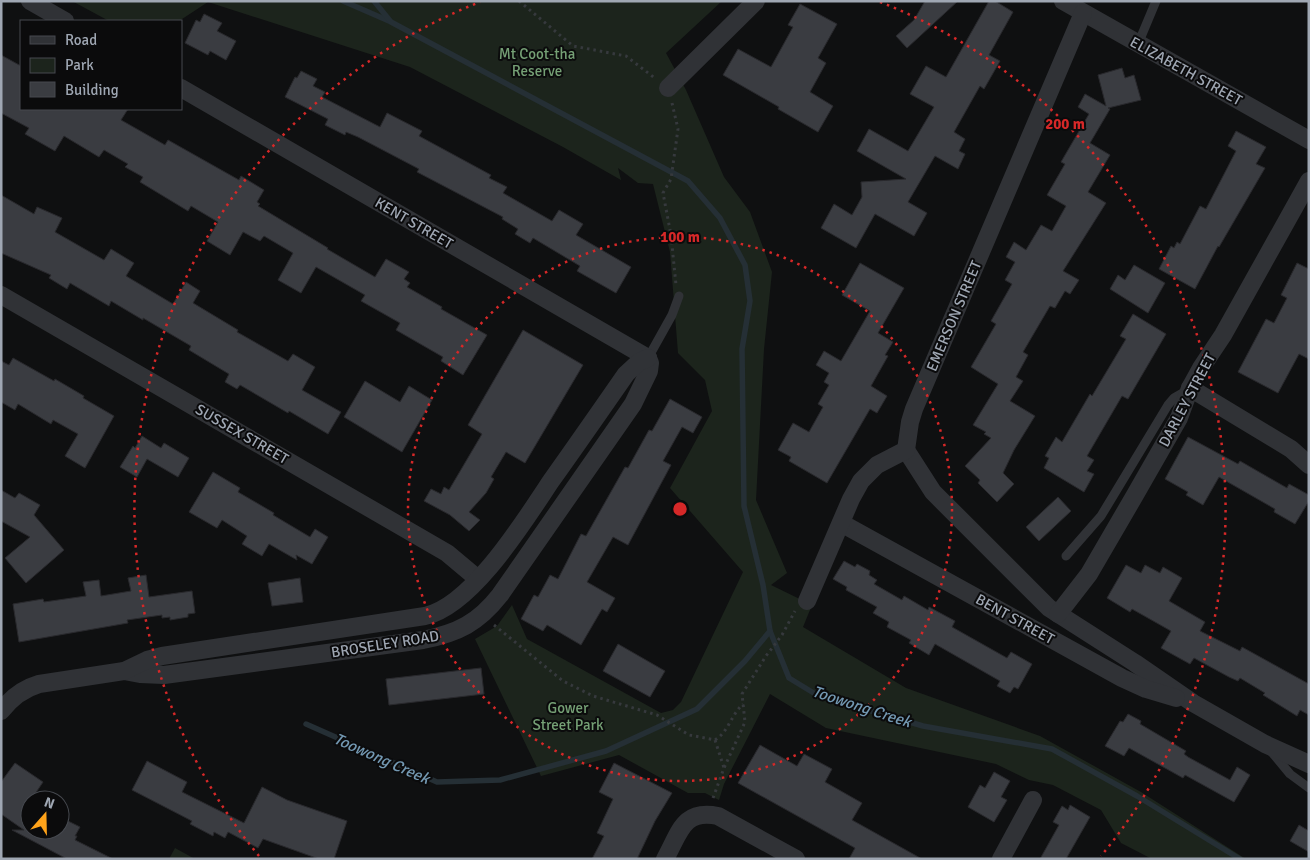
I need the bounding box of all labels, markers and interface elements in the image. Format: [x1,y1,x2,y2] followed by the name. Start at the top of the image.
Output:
[20,20,182,110] legend
[65,31,97,49] text: Road
[1127,33,1246,110] street label: ELIZABETH STREET
[499,45,575,80] park label: Mt Coot-tha Reserve
[65,56,94,74] text: Park
[65,81,119,99] text: Building
[1045,115,1085,133] text: 200 m
[372,193,457,253] street label: KENT STREET
[660,228,700,246] text: 100 m
[923,257,986,374] street label: EMERSON STREET
[1155,350,1220,450] street label: DARLEY STREET
[192,400,292,468] street label: SUSSEX STREET
[671,500,689,518] centre of rings
[973,590,1058,648] street label: BENT STREET
[330,627,440,661] street label: BROSELEY ROAD
[810,682,915,733] water label: Toowong Creek
[532,699,604,734] park label: Gower Street Park
[331,729,434,790] water label: Toowong Creek
[20,790,70,840] north arrow
[42,794,57,813] text: N

